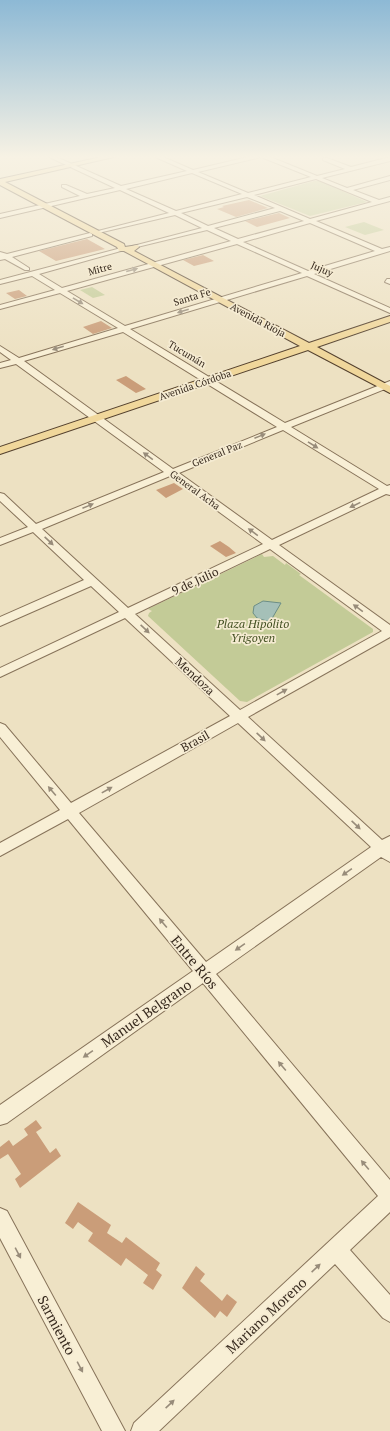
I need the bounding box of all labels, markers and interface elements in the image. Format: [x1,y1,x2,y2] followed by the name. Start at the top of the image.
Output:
[309,258,336,280] street label: Jujuy
[87,260,113,278] street label: Mitre
[126,267,138,273] one-way arrow
[172,285,212,309] street label: Santa Fe
[73,297,83,305] one-way arrow
[228,300,288,340] street label: Avenida Rioja
[176,308,188,314] one-way arrow
[166,338,208,370] street label: Tucumán
[52,345,64,351] one-way arrow
[157,367,233,403] street label: Avenida Córdoba
[255,433,267,439] one-way arrow
[190,438,244,470] street label: General Paz
[307,441,319,448] one-way arrow
[143,452,153,460] one-way arrow
[167,467,223,513] street label: General Acha
[349,502,361,508] one-way arrow
[82,503,94,510] one-way arrow
[248,528,259,536] one-way arrow
[44,536,54,546] one-way arrow
[169,564,221,598] street label: 9 de Julio
[353,604,364,612] one-way arrow
[216,616,289,645] park label: Plaza Hipólito Yrigoyen
[139,625,150,634] one-way arrow
[172,654,218,698] street label: Mendoza
[276,689,288,696] one-way arrow
[178,727,212,755] street label: Brasil
[255,732,266,741] one-way arrow
[48,785,57,796] one-way arrow
[101,787,113,794] one-way arrow
[351,820,361,830] one-way arrow
[341,868,352,876] one-way arrow
[158,917,167,928] one-way arrow
[167,931,223,993] street label: Entre Ríos
[235,943,246,951] one-way arrow
[97,975,195,1051] street label: Manuel Belgrano
[83,1050,93,1058] one-way arrow
[277,1060,286,1071] one-way arrow
[361,1160,369,1171] one-way arrow
[15,1247,22,1258] one-way arrow
[311,1263,321,1273] one-way arrow
[222,1273,311,1357] street label: Mariano Moreno
[33,1292,81,1358] street label: Sarmiento
[76,1361,83,1373] one-way arrow
[165,1400,175,1409] one-way arrow

